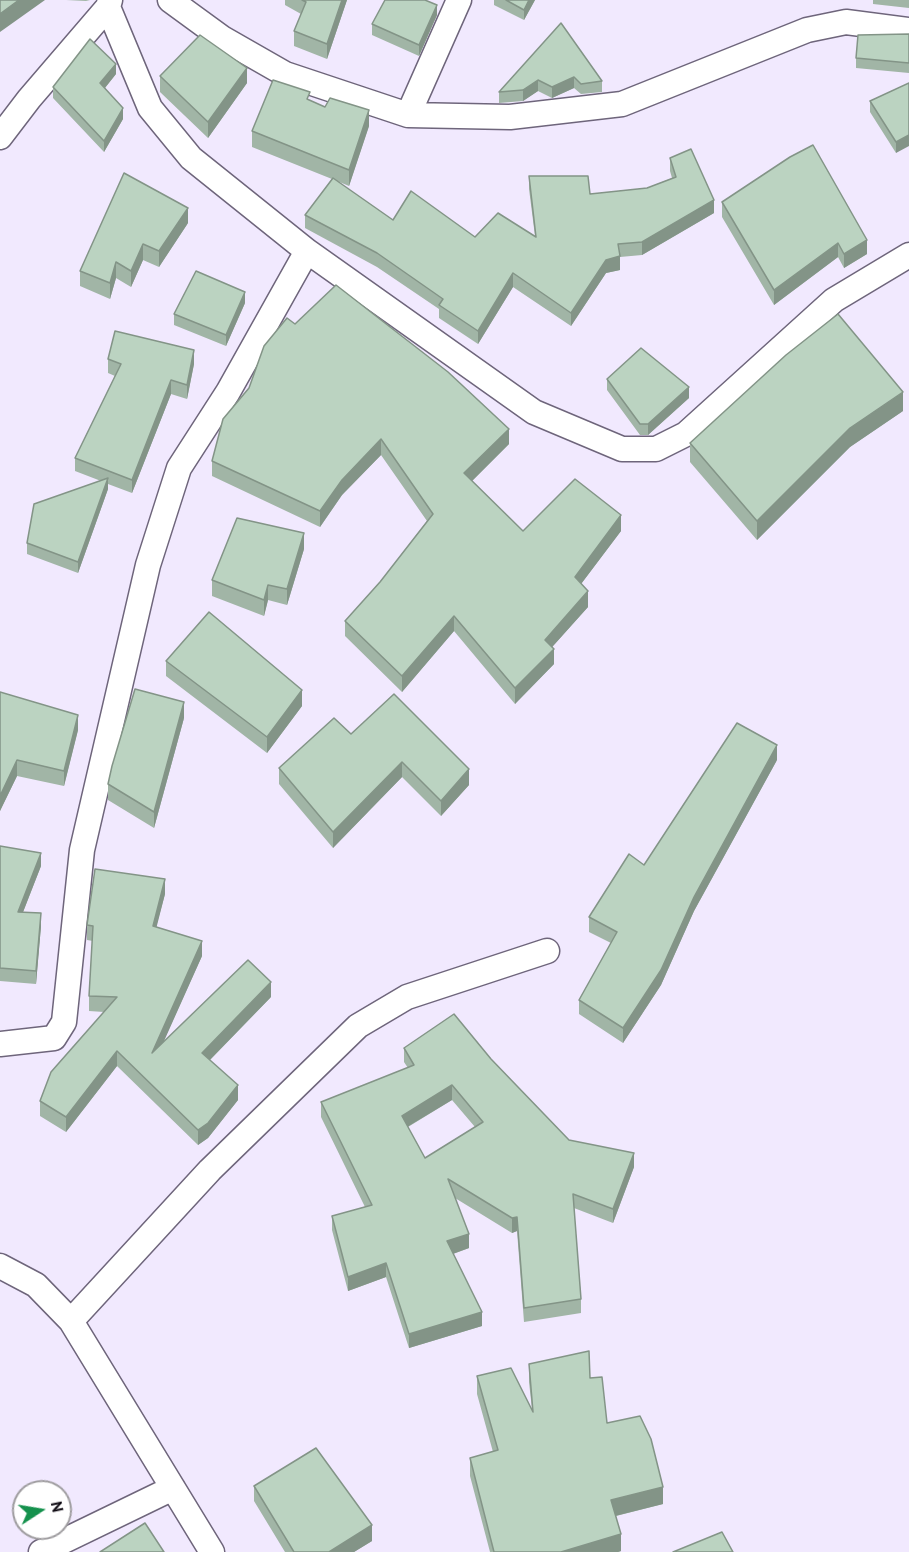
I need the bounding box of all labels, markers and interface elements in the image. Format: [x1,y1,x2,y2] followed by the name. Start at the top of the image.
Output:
[12,1480,72,1540] north arrow
[47,1499,69,1514] text: N

